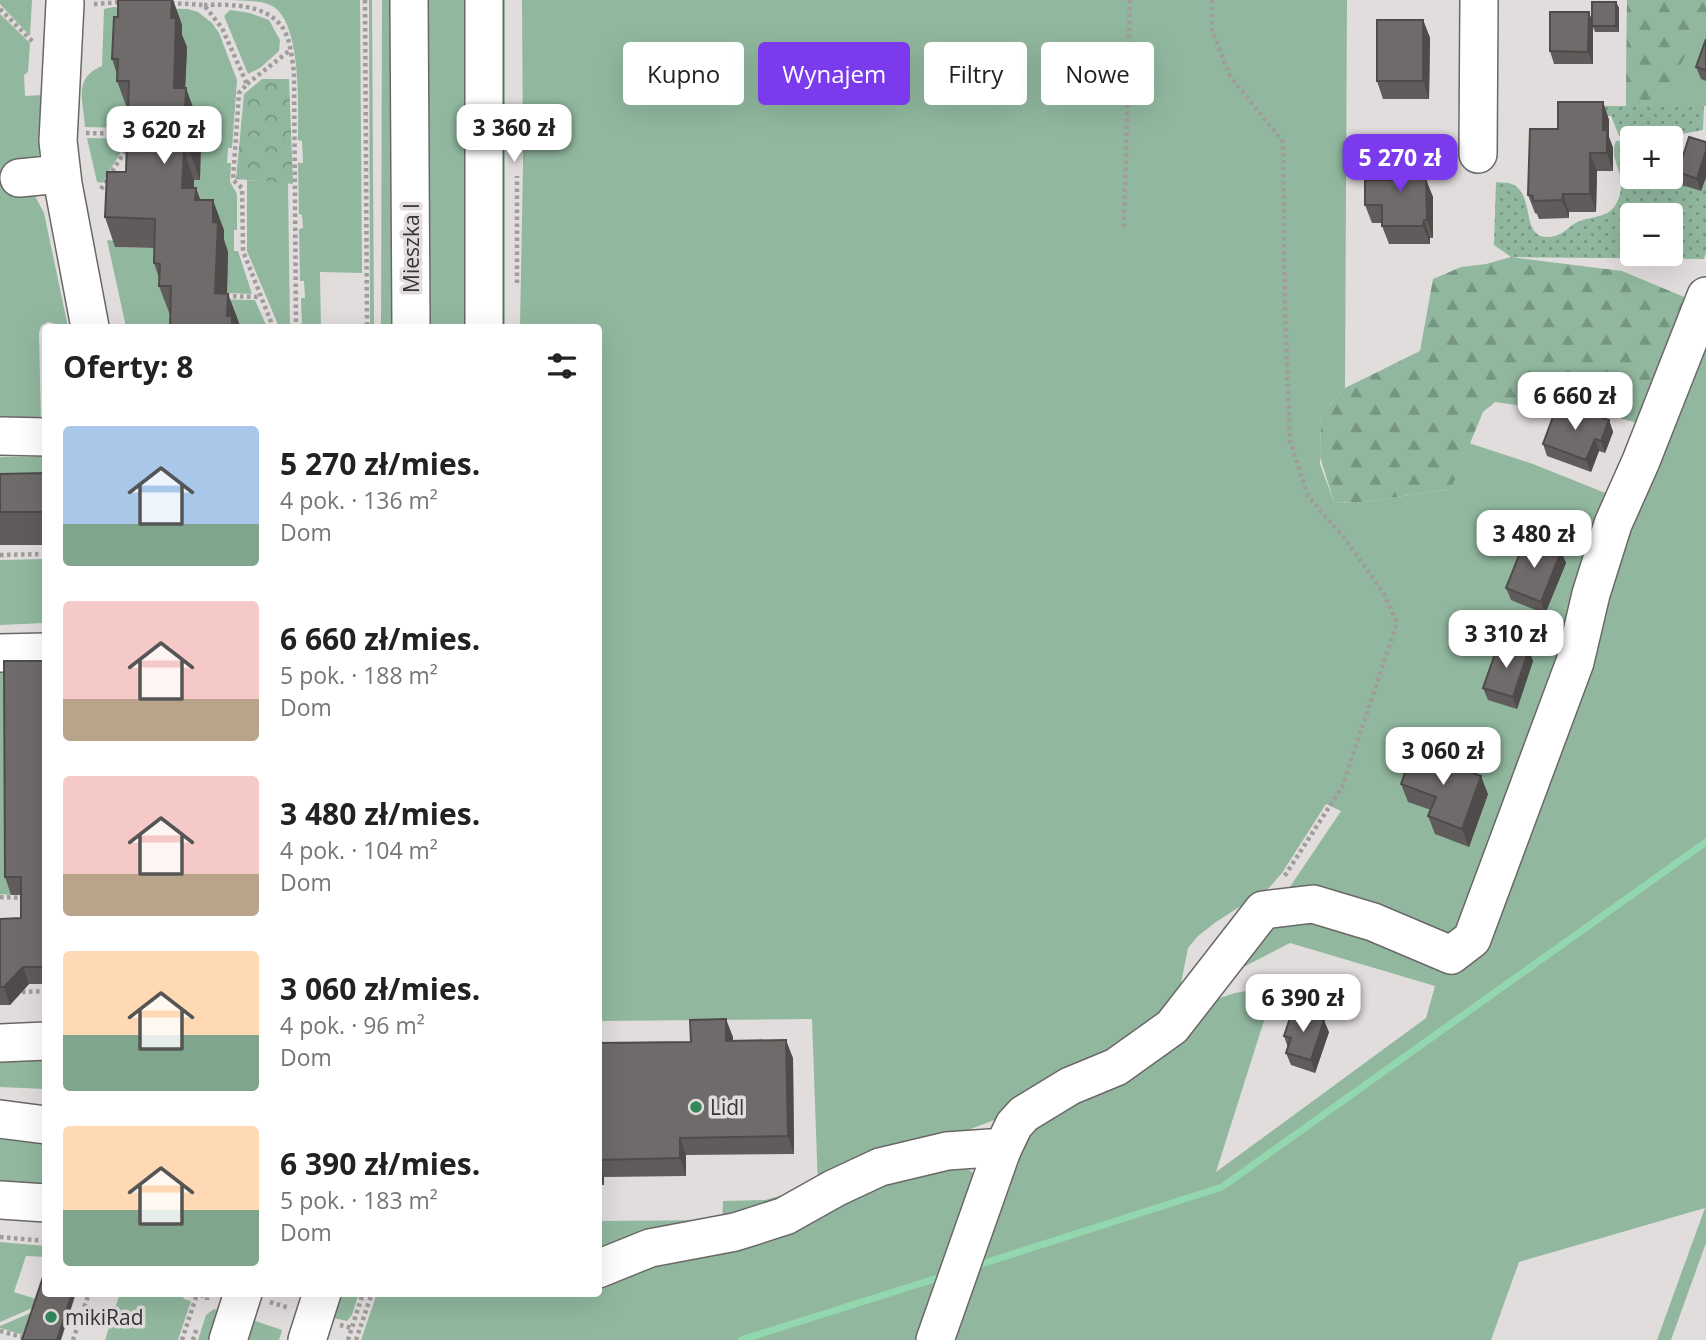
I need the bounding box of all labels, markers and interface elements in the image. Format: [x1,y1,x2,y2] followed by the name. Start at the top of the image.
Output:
[623,42,744,105] chip: Kupno
[758,42,910,105] chip: Wynajem
[924,42,1027,105] chip: Filtry
[1041,42,1154,105] chip: Nowe
[442,104,586,164] pin: 3 360 zł
[92,106,236,166] pin: 3 620 zł
[473,111,555,143] text: 3 360 zł
[123,113,205,145] text: 3 620 zł
[1620,126,1683,266] map controls
[1620,126,1683,189] button: +
[1328,134,1472,194] pin: 5 270 zł
[1359,141,1441,173] text: 5 270 zł
[397,203,425,293] street label: Mieszka I
[1620,203,1683,266] button: −
[63,346,193,387] text: Oferty: 8
[543,347,581,385] icon: filters
[1503,372,1647,432] pin: 6 660 zł
[1534,379,1616,411] text: 6 660 zł
[280,443,480,484] text: 5 270 zł/mies.
[119,454,203,538] icon: home
[280,484,438,516] text: 4 pok. · 136 m²
[1462,510,1606,570] pin: 3 480 zł
[280,516,332,548] text: Dom
[1493,517,1575,549] text: 3 480 zł
[1434,610,1578,670] pin: 3 310 zł
[1465,617,1547,649] text: 3 310 zł
[280,618,480,659] text: 6 660 zł/mies.
[119,629,203,713] icon: home
[280,659,438,691] text: 5 pok. · 188 m²
[280,691,332,723] text: Dom
[1371,728,1515,787] pin: 3 060 zł
[1402,734,1484,766] text: 3 060 zł
[280,793,480,834] text: 3 480 zł/mies.
[119,804,203,888] icon: home
[280,834,438,866] text: 4 pok. · 104 m²
[280,866,332,898] text: Dom
[280,968,480,1009] text: 3 060 zł/mies.
[1231,974,1375,1034] pin: 6 390 zł
[119,979,203,1063] icon: home
[1262,981,1344,1013] text: 6 390 zł
[280,1009,425,1041] text: 4 pok. · 96 m²
[280,1041,332,1073] text: Dom
[710,1093,744,1121] place label: Lidl
[688,1099,704,1115] marker: Lidl
[280,1143,480,1184] text: 6 390 zł/mies.
[119,1154,203,1238] icon: home
[280,1184,438,1216] text: 5 pok. · 183 m²
[280,1216,332,1248] text: Dom
[65,1303,144,1331] place label: mikiRad
[43,1309,59,1325] marker: mikiRad

